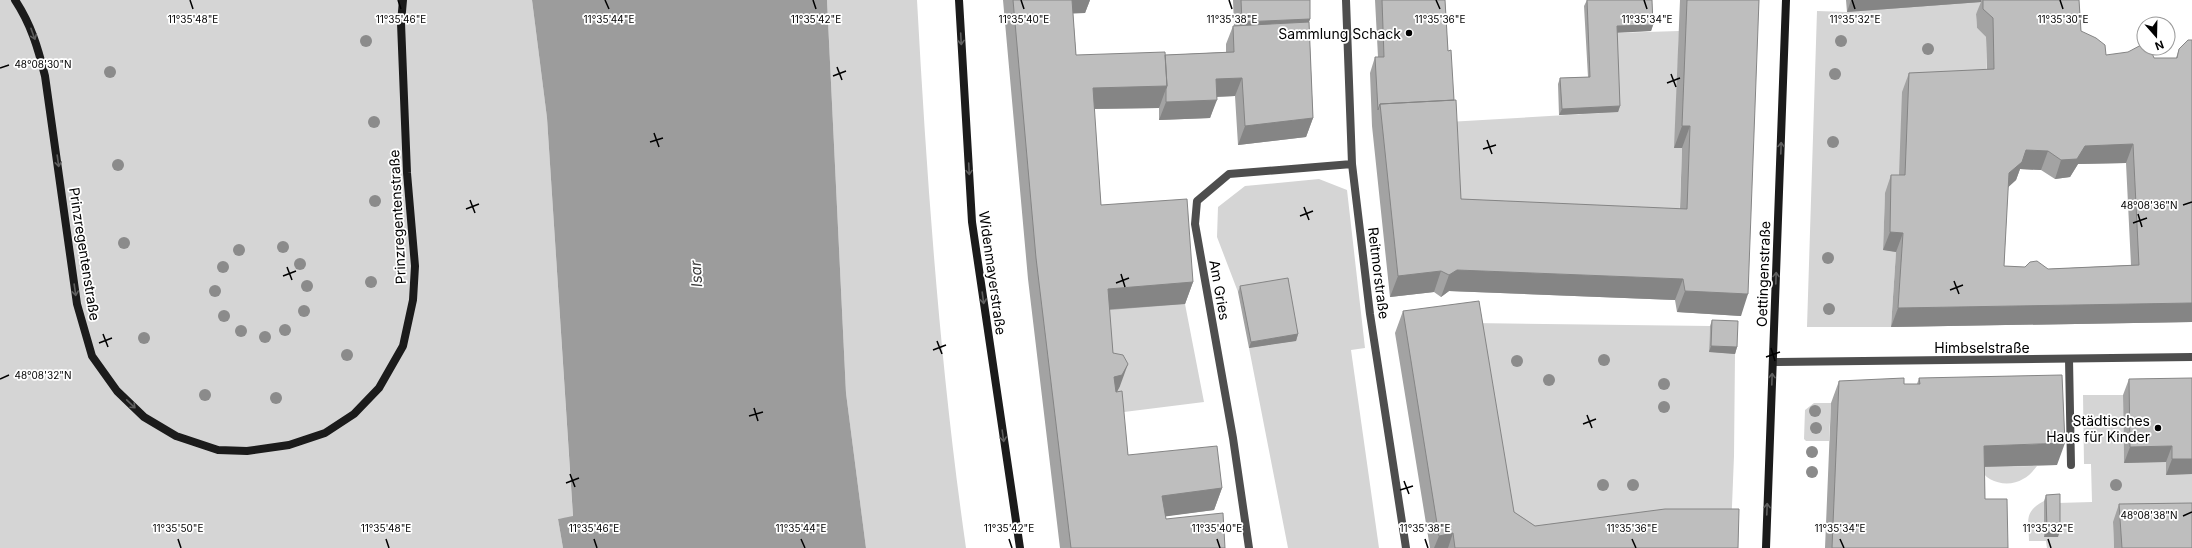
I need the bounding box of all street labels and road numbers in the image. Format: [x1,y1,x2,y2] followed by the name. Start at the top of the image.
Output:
[385,149,409,285] street label: Prinzregentenstraße
[66,186,104,322] street label: Prinzregentenstraße
[976,210,1010,336] street label: Widenmayerstraße
[1753,221,1773,327] street label: Oettingenstraße
[1365,226,1393,320] street label: Reitmorstraße
[1206,259,1234,321] street label: Am Gries
[1934,339,2030,356] street label: Himbselstraße

